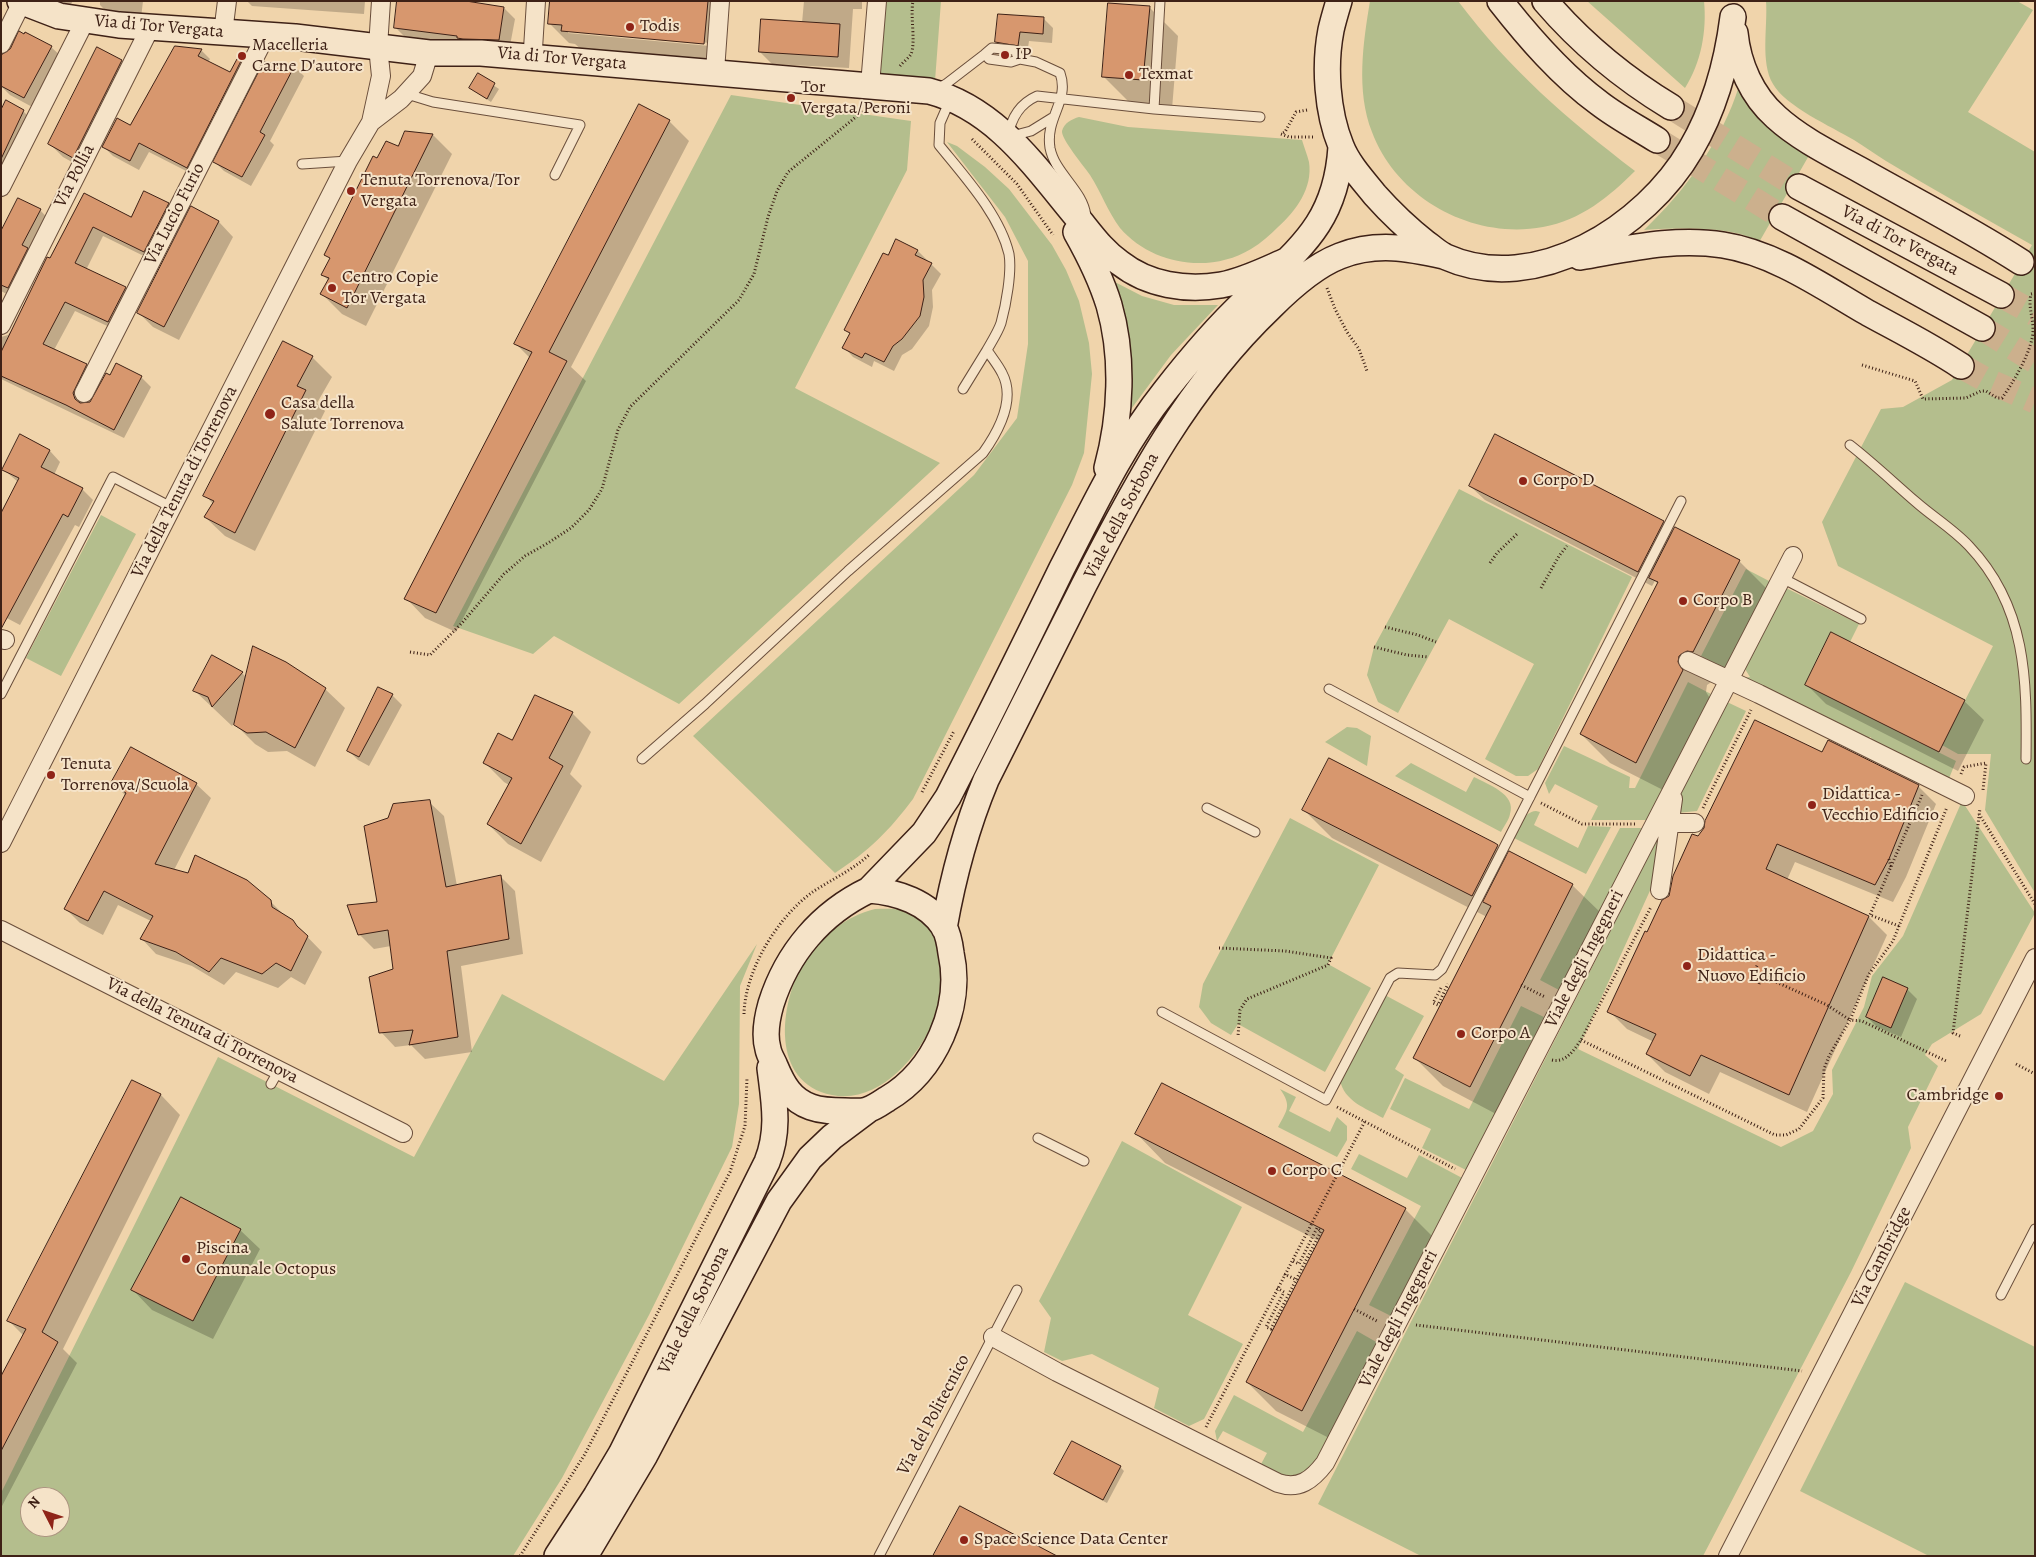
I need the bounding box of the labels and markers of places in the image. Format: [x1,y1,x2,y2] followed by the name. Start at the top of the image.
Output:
[640,16,680,38] place label: Todis
[624,21,636,33] marker: Todis
[252,35,363,78] place label: Macelleria Carne D'autore
[1015,44,1031,66] place label: IP
[999,49,1011,61] marker: IP
[236,50,248,62] marker: Macelleria Carne D'autore
[1139,64,1193,86] place label: Texmat
[1123,69,1135,81] marker: Texmat
[801,77,911,120] place label: Tor Vergata/Peroni
[785,92,797,104] marker: Tor Vergata/Peroni
[361,170,520,212] place label: Tenuta Torrenova/Tor Vergata
[345,185,357,197] marker: Tenuta Torrenova/Tor Vergata
[342,267,439,310] place label: Centro Copie Tor Vergata
[326,282,338,294] marker: Centro Copie Tor Vergata
[281,393,404,436] place label: Casa della Salute Torrenova
[263,407,277,421] marker: Casa della Salute Torrenova
[1533,470,1594,492] place label: Corpo D
[1517,475,1529,487] marker: Corpo D
[1693,590,1753,612] place label: Corpo B
[1677,595,1689,607] marker: Corpo B
[61,754,189,796] place label: Tenuta Torrenova/Scuola
[45,769,57,781] marker: Tenuta Torrenova/Scuola
[1822,784,1939,826] place label: Didattica - Vecchio Edificio
[1806,799,1818,811] marker: Didattica - Vecchio Edificio
[1697,945,1806,988] place label: Didattica - Nuovo Edificio
[1681,960,1693,972] marker: Didattica - Nuovo Edificio
[1471,1023,1530,1045] place label: Corpo A
[1455,1028,1467,1040] marker: Corpo A
[1907,1085,1989,1107] place label: Cambridge
[1993,1090,2005,1102] marker: Cambridge
[1282,1160,1342,1182] place label: Corpo C
[1266,1165,1278,1177] marker: Corpo C
[196,1238,336,1280] place label: Piscina Comunale Octopus
[180,1253,192,1265] marker: Piscina Comunale Octopus
[974,1529,1168,1551] place label: Space Science Data Center
[958,1534,970,1546] marker: Space Science Data Center

